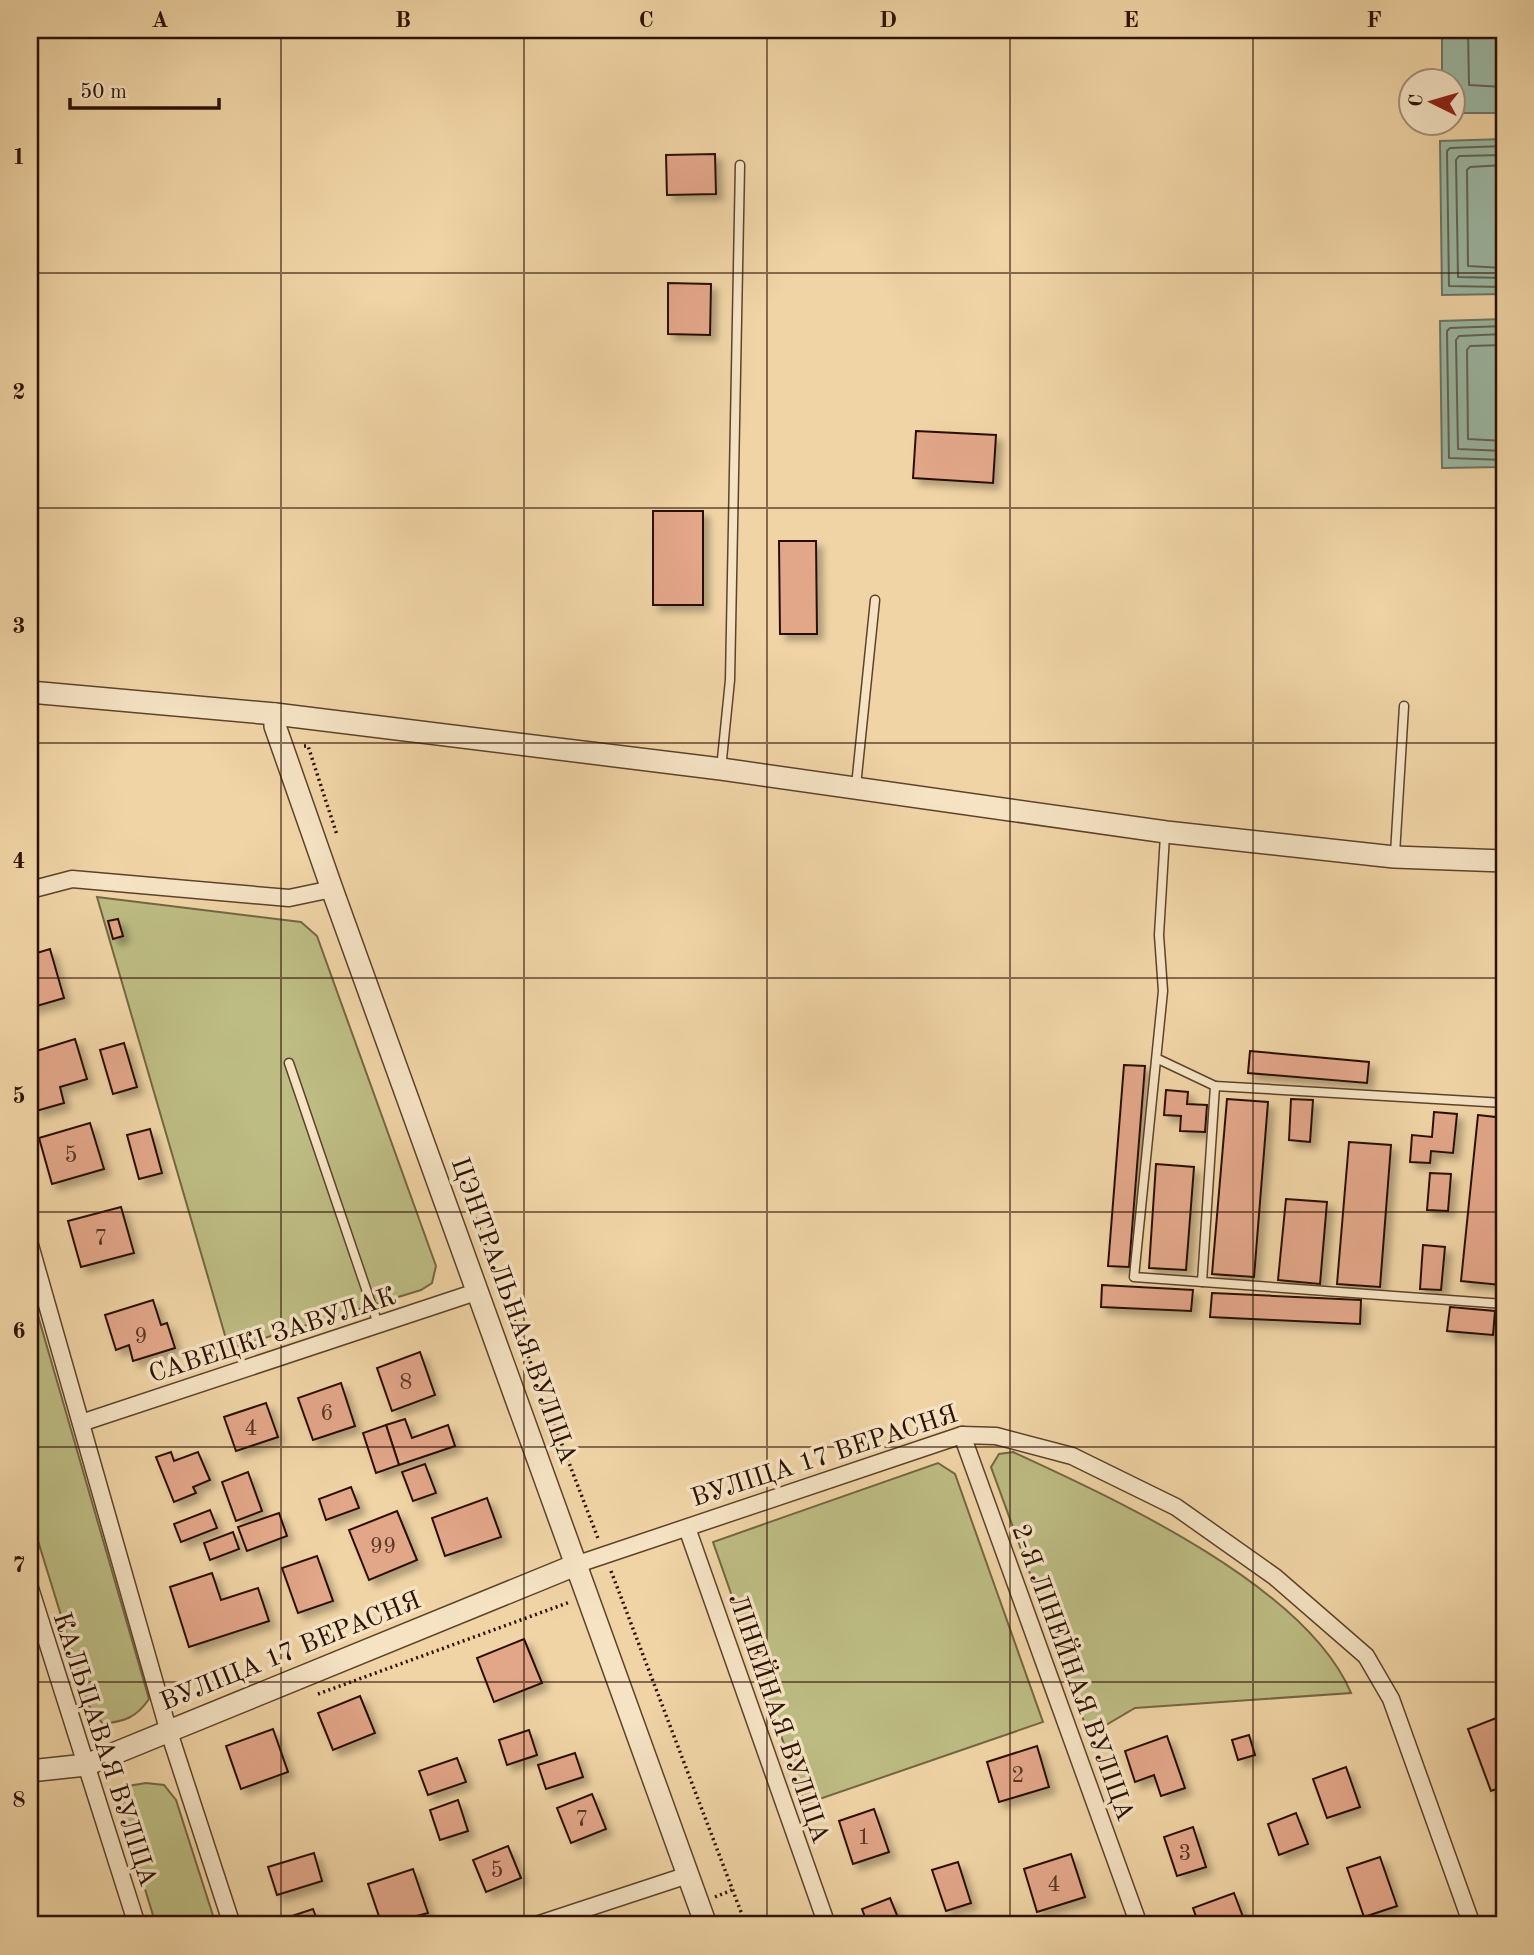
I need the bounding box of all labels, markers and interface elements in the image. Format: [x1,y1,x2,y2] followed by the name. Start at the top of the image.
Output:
[151,9,169,32] text: A
[395,9,411,32] text: B
[638,9,654,32] text: C
[879,9,897,32] text: D
[1123,9,1139,32] text: E
[1366,9,1382,32] text: F
[70,66,219,110] scale bar
[1398,66,1468,136] north arrow
[80,82,127,103] text: 50 m
[1408,94,1428,108] text: С
[12,146,26,169] text: 1
[12,381,26,404] text: 2
[12,615,26,638] text: 3
[12,850,26,873] text: 4
[12,1085,26,1108] text: 5
[64,1144,78,1167] house number: 5
[446,1154,581,1467] street label: ЦЭНТРАЛЬНАЯ ВУЛІЦА
[94,1227,108,1250] house number: 7
[146,1284,399,1388] street label: САВЕЦКІ ЗАВУЛАК
[12,1320,26,1343] text: 6
[134,1325,148,1348] house number: 9
[399,1371,413,1394] house number: 8
[320,1402,334,1425] house number: 6
[688,1402,961,1512] street label: ВУЛІЦА 17 ВЕРАСНЯ
[244,1417,258,1440] house number: 4
[1006,1519,1142,1825] street label: 2-Я ЛІНЕЙНАЯ ВУЛІЦА
[370,1535,396,1558] house number: 99
[12,1554,26,1577] text: 7
[157,1588,425,1716] street label: ВУЛІЦА 17 ВЕРАСНЯ
[723,1589,838,1847] street label: ЛІНЕЙНАЯ ВУЛІЦА
[47,1609,161,1890] street label: КАЛЬЦАВАЯ ВУЛІЦА
[1011,1760,1025,1788] house number: 2
[12,1789,26,1812] text: 8
[575,1808,589,1831] house number: 7
[857,1826,871,1849] house number: 1
[1178,1842,1192,1865] house number: 3
[490,1859,504,1882] house number: 5
[1047,1873,1061,1896] house number: 4

